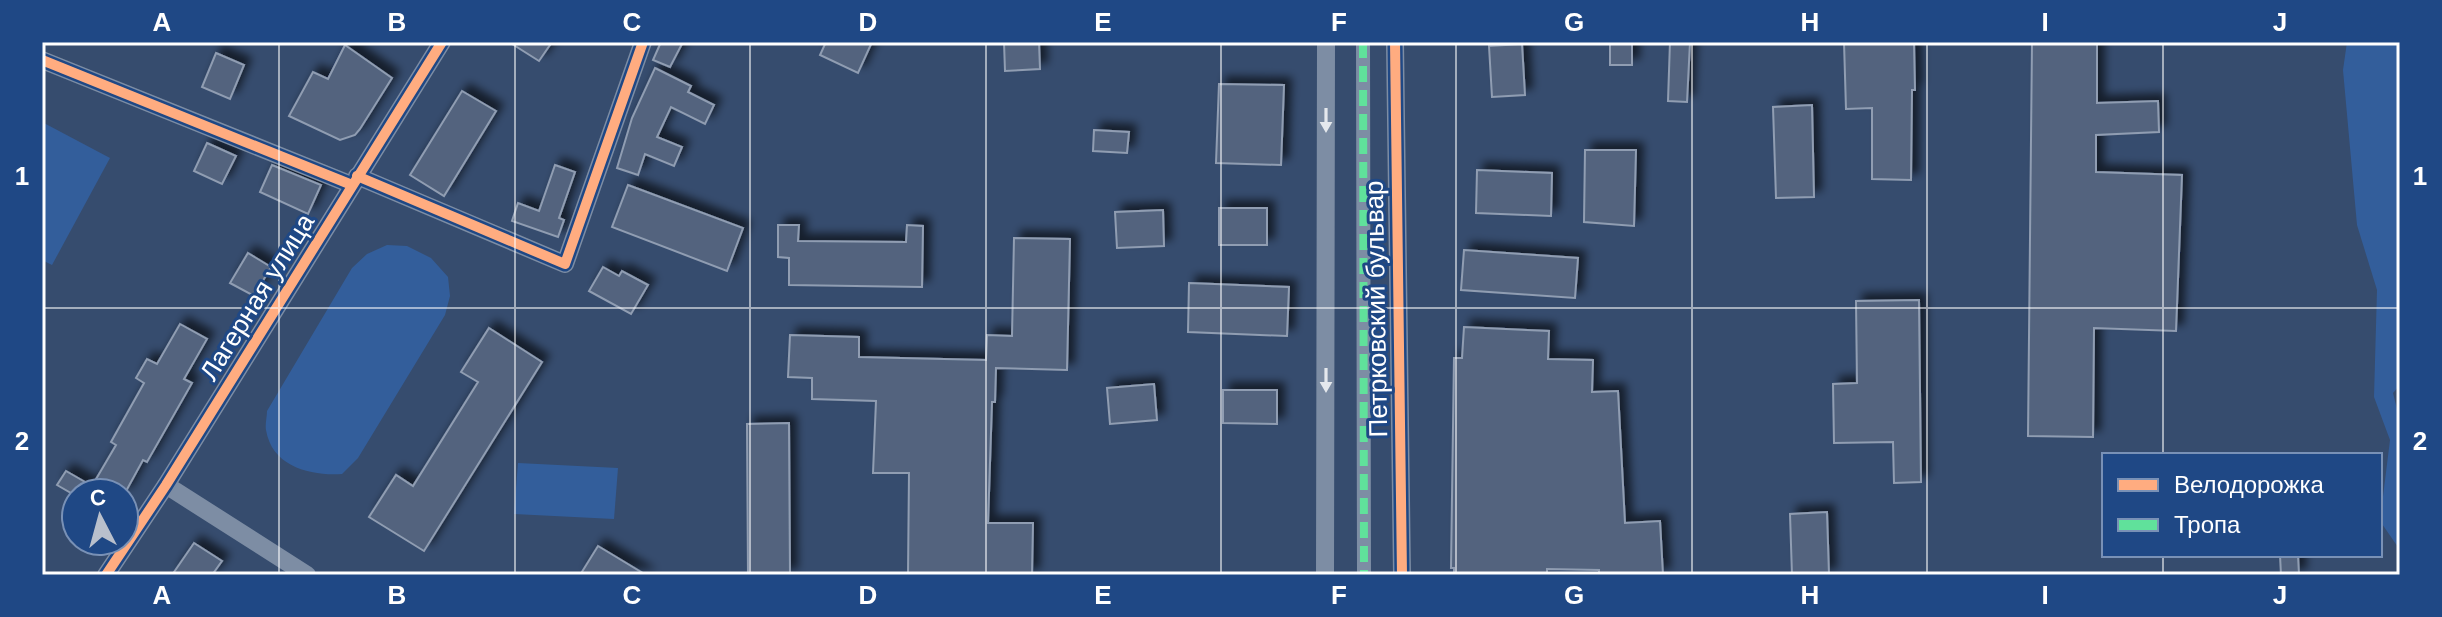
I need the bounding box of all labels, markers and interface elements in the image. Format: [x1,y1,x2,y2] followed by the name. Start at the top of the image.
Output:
[153,7,172,37] text: A
[388,7,406,37] text: B
[623,7,642,37] text: C
[859,7,877,37] text: D
[1094,7,1112,37] text: E
[1331,7,1347,37] text: F
[1564,7,1584,37] text: G
[1801,7,1819,37] text: H
[2041,7,2049,37] text: I
[2273,7,2287,37] text: J
[1320,108,1332,133] one-way arrow
[15,161,29,191] text: 1
[2413,161,2427,191] text: 1
[1359,180,1393,438] street label: Петрковский бульвар
[194,208,321,386] street label: Лагерная улица
[1320,368,1332,393] one-way arrow
[15,426,29,456] text: 2
[2413,426,2427,456] text: 2
[2102,453,2382,557] legend
[2174,471,2325,498] text: Велодорожка
[60,477,140,557] north arrow
[89,484,107,511] text: С
[2174,511,2241,538] text: Тропа
[153,580,172,610] text: A
[388,580,406,610] text: B
[623,580,642,610] text: C
[859,580,877,610] text: D
[1094,580,1112,610] text: E
[1331,580,1347,610] text: F
[1564,580,1584,610] text: G
[1801,580,1819,610] text: H
[2041,580,2049,610] text: I
[2273,580,2287,610] text: J

